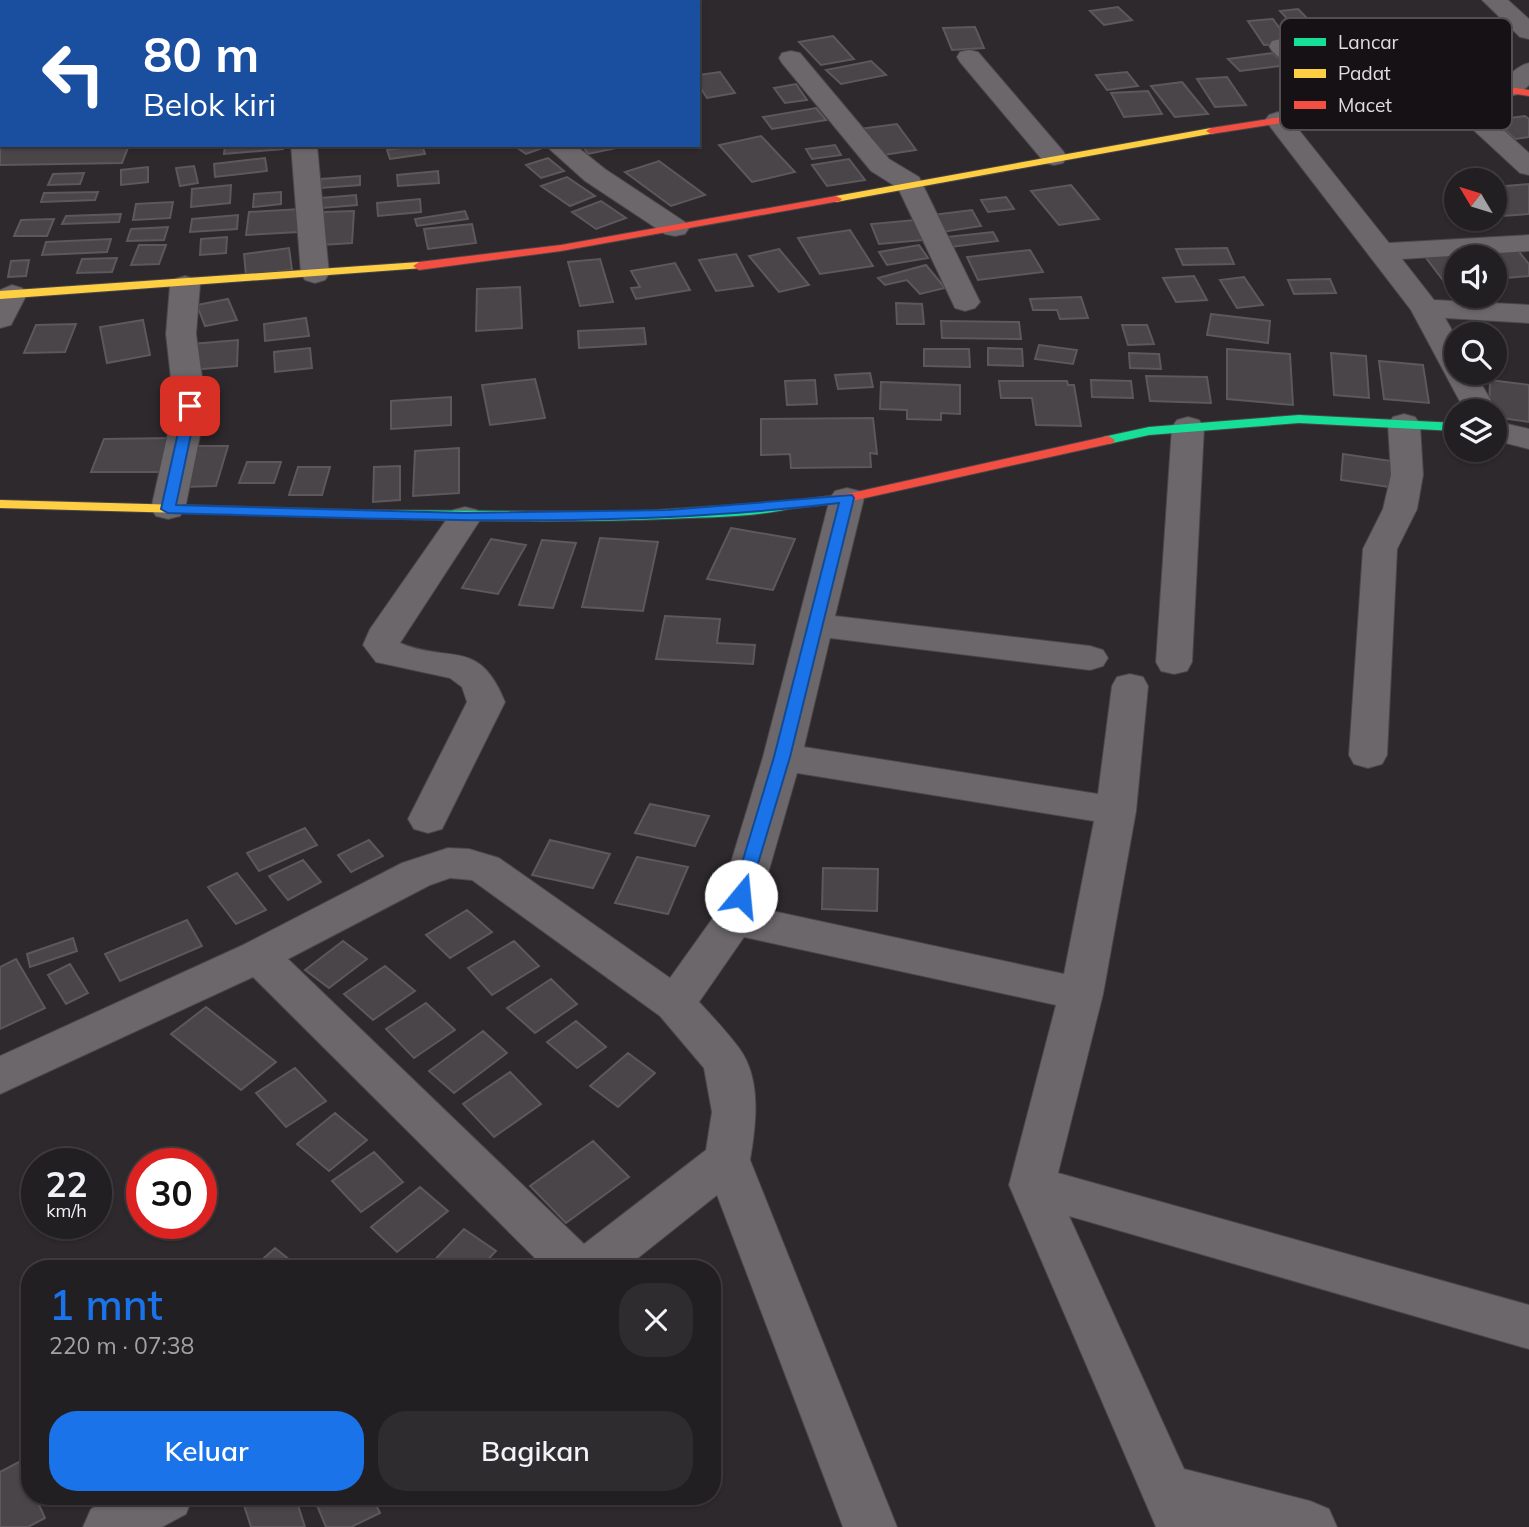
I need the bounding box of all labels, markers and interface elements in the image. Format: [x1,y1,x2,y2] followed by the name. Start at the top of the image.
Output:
[1280,18,1512,130] legend
[143,23,259,84] text: 80 m
[28,28,119,119] icon: left
[1338,30,1399,54] text: Lancar
[1338,61,1391,85] text: Padat
[143,84,276,124] text: Belok kiri
[1338,93,1392,117] text: Macet
[1444,168,1507,231] north arrow
[1444,168,1507,462] map controls
[1444,245,1507,308] button: sound
[1444,322,1507,385] button: search
[160,376,220,436] pin
[171,387,209,425] icon: arrive
[1444,399,1507,462] button: layers
[704,859,778,933] position arrow
[126,1148,217,1239] speed limit sign: 30
[45,1162,88,1206] text: 22
[46,1199,87,1222] text: km/h
[49,1278,163,1331] text: 1 mnt
[619,1283,693,1357] button: close
[49,1331,194,1360] text: 220 m · 07:38
[49,1411,364,1491] button: Keluar
[378,1411,693,1491] button: Bagikan

